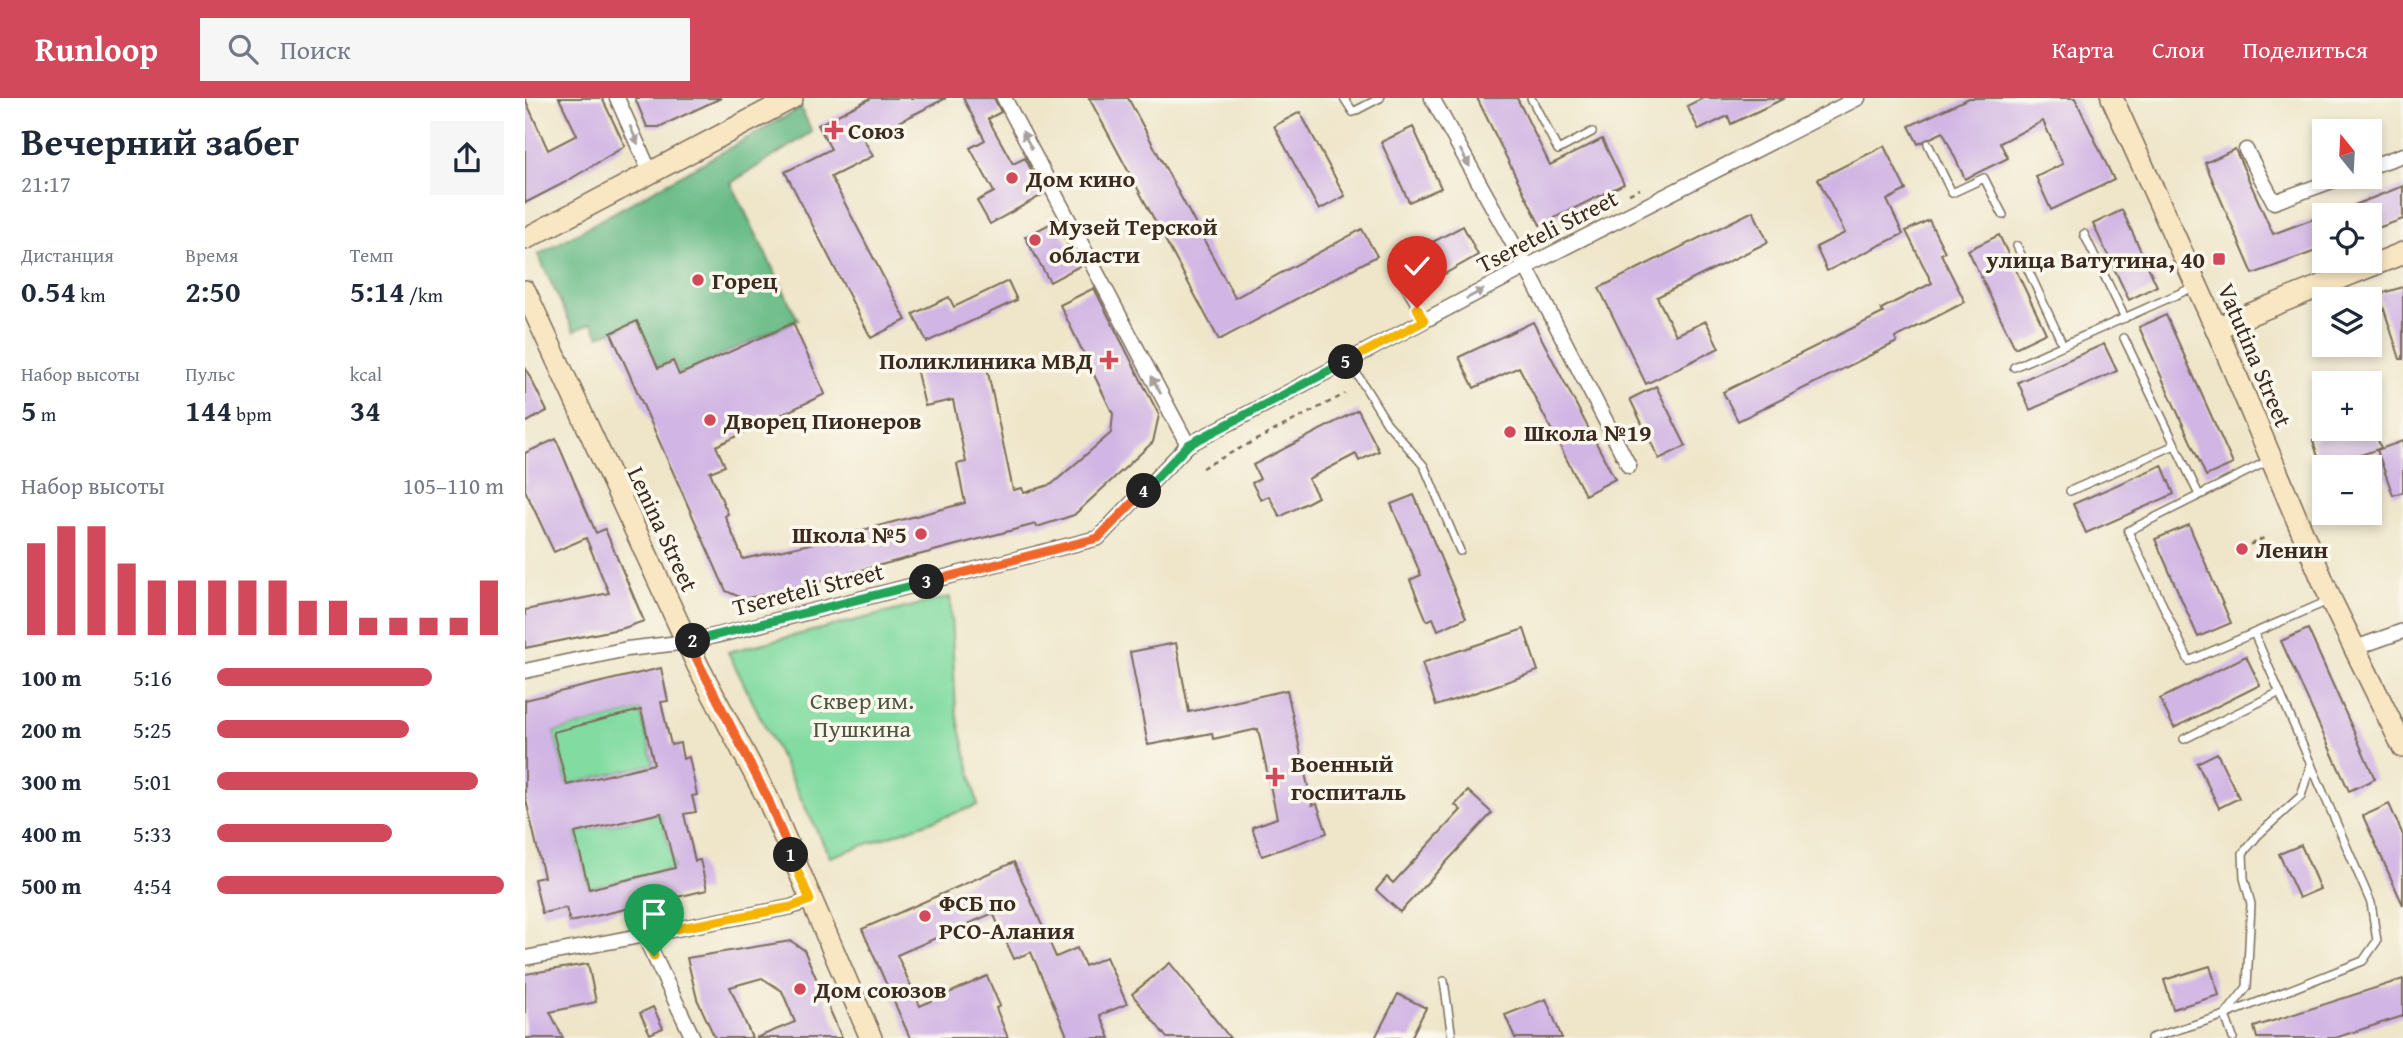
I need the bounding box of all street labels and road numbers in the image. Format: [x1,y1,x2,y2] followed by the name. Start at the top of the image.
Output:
[1470,180,1624,282] street label: Tsereteli Street
[2209,278,2301,433] street label: Vatutina Street
[619,461,707,598] street label: Lenina Street
[729,553,888,625] street label: Tsereteli Street

